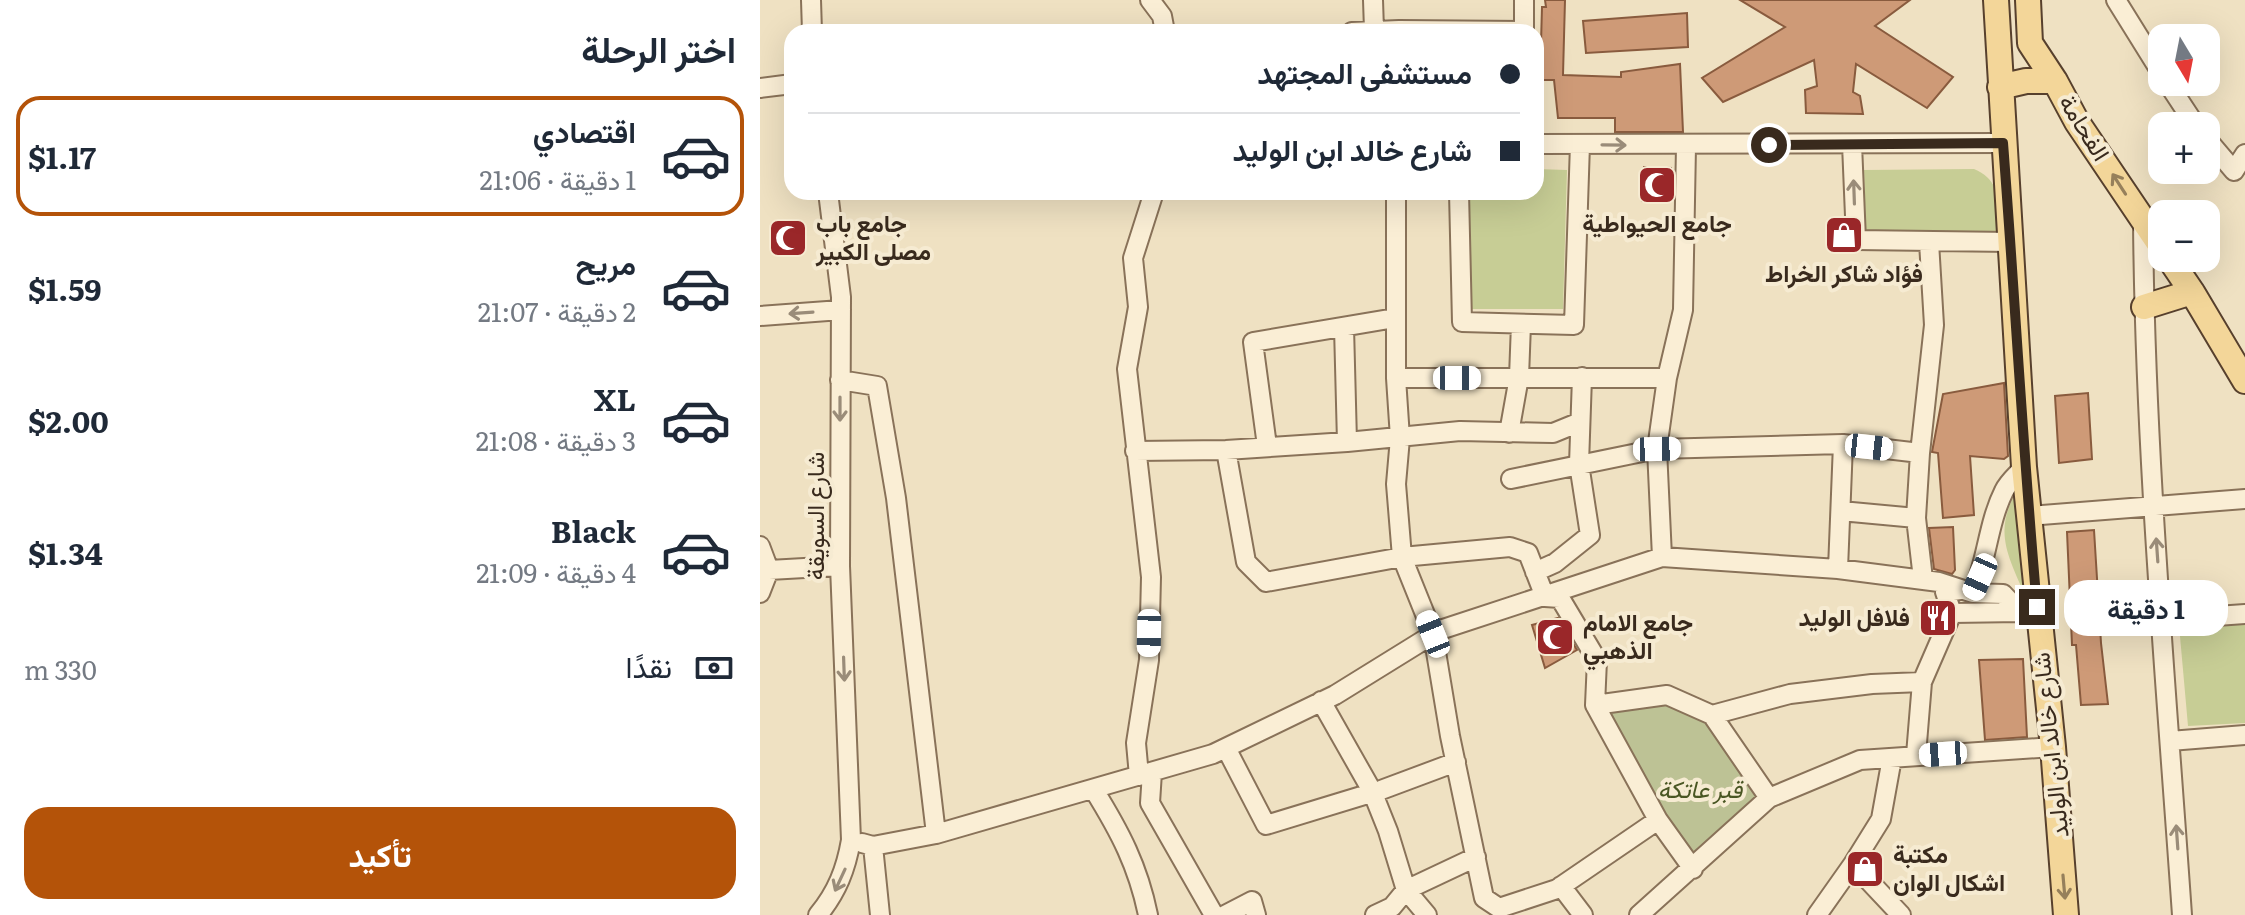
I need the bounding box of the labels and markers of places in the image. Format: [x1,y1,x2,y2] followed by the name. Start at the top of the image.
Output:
[1636,164,1678,206] mosque icon: جامع الحيواطية
[815,204,931,267] place label: جامع باب مصلى الكبير
[1582,204,1732,241] place label: جامع الحيواطية
[1823,214,1865,256] shop icon: فؤاد شاكر الخراط
[767,217,809,259] mosque icon: جامع باب مصلى الكبير
[1765,254,1923,289] place label: فؤاد شاكر الخراط
[1917,597,1959,639] restaurant icon: فلافل الوليد
[1799,598,1910,633] place label: فلافل الوليد
[1583,603,1693,671] place label: جامع الامام الذهبي
[1534,616,1576,658] mosque icon: جامع الامام الذهبي
[1893,835,2005,898] place label: مكتبة اشكال الوان
[1844,848,1886,890] shop icon: مكتبة اشكال الوان

